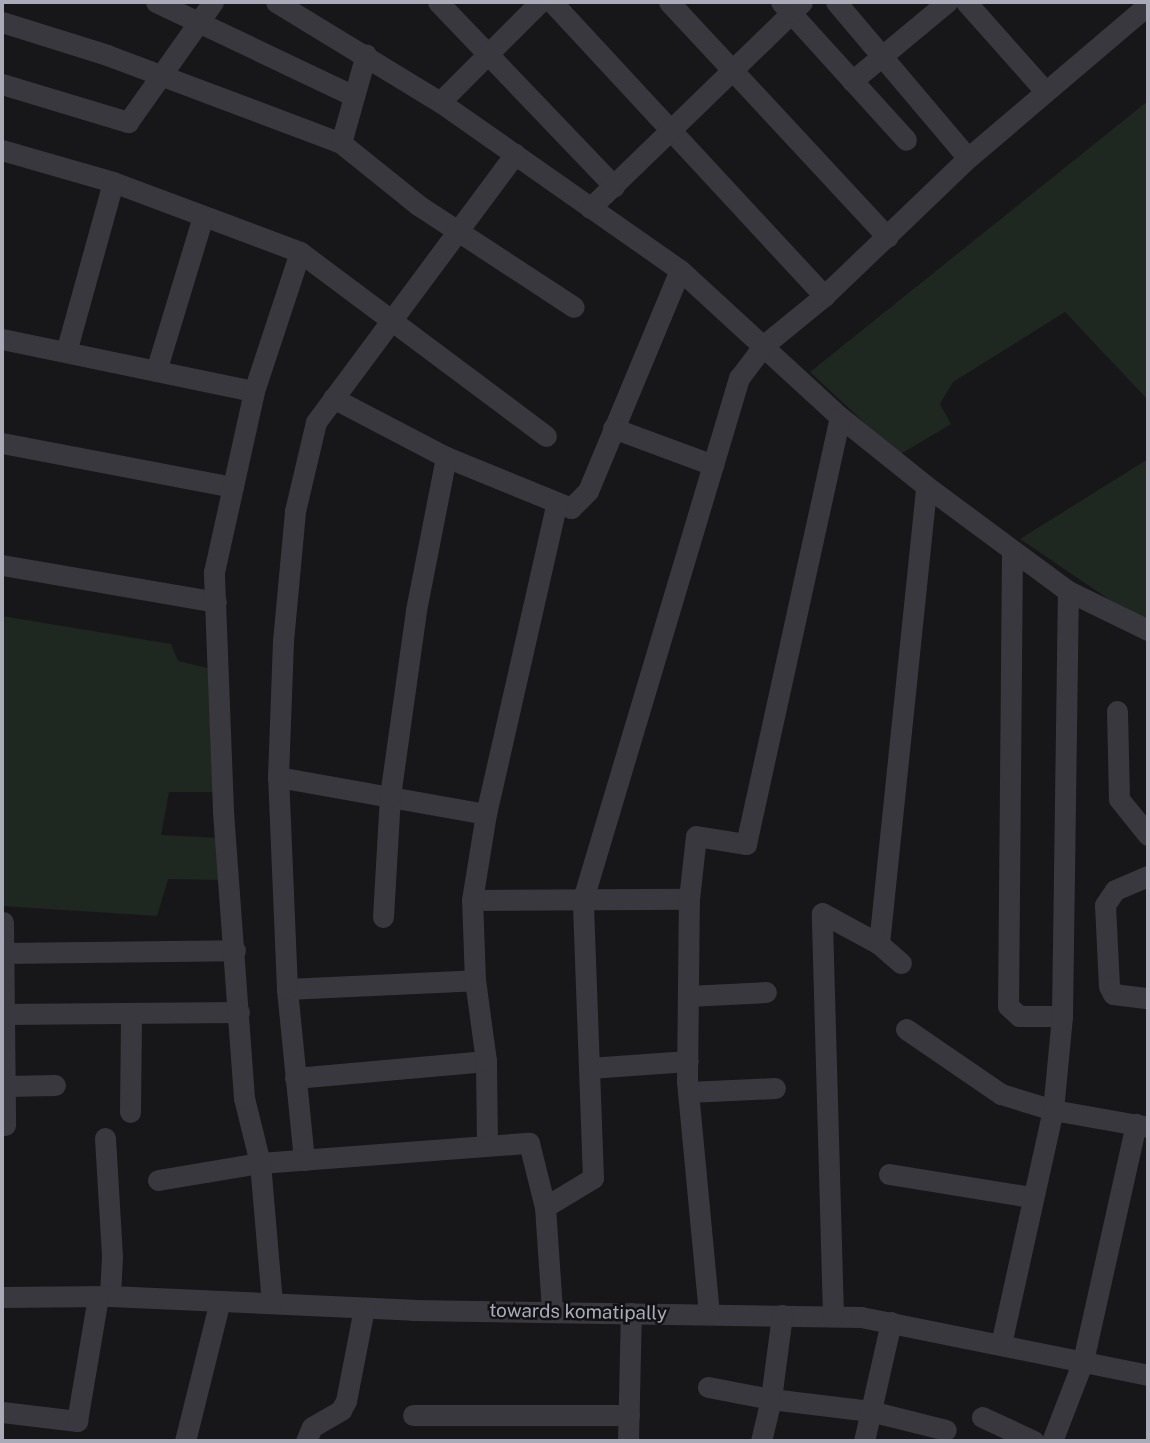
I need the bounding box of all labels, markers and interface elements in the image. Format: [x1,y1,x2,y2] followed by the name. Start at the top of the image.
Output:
[489,1299,667,1325] street label: towards komatipally

